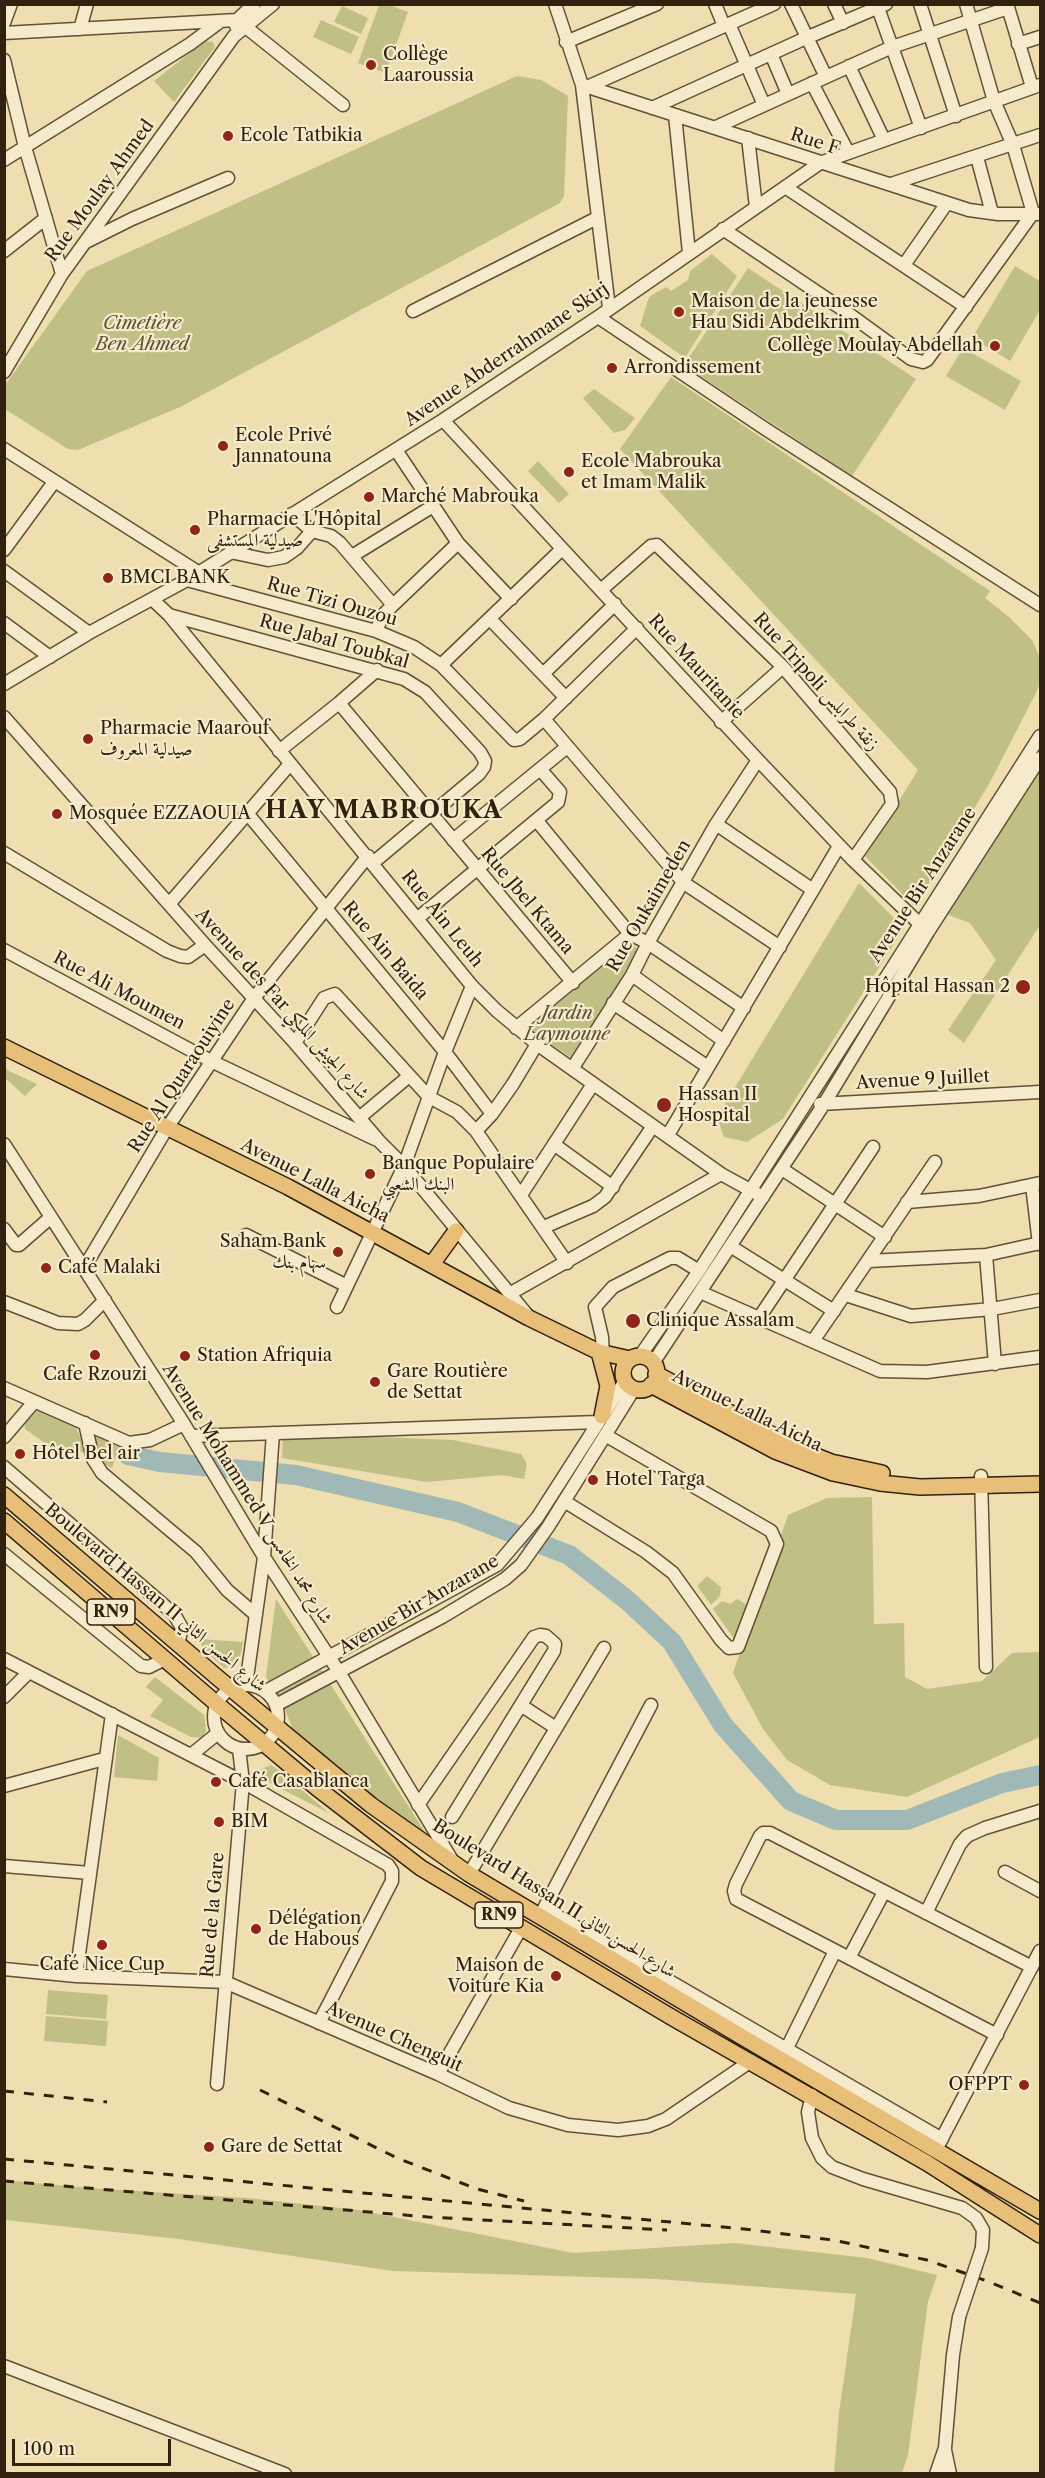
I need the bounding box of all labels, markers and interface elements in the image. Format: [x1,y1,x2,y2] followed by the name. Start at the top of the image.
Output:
[383,44,474,86] place label: Collège Laaroussia
[364,58,378,72] marker: Collège Laaroussia
[41,116,159,266] street label: Rue Moulay Ahmed
[788,124,842,160] street label: Rue F
[240,125,362,147] place label: Ecole Tatbikia
[221,129,235,143] marker: Ecole Tatbikia
[401,278,613,432] street label: Avenue Abderrahmane Skirj
[691,291,878,334] place label: Maison de la jeunesse Hau Sidi Abdelkrim
[672,305,686,319] marker: Maison de la jeunesse Hau Sidi Abdelkrim
[95,313,189,356] park label: Cimetière Ben Ahmed
[767,335,983,357] place label: Collège Moulay Abdellah
[988,339,1002,353] marker: Collège Moulay Abdellah
[624,357,761,379] place label: Arrondissement
[605,361,619,375] marker: Arrondissement
[235,425,332,468] place label: Ecole Privé Jannatouna
[216,439,230,453] marker: Ecole Privé Jannatouna
[581,451,722,494] place label: Ecole Mabrouka et Imam Malik
[562,465,576,479] marker: Ecole Mabrouka et Imam Malik
[381,486,539,508] place label: Marché Mabrouka
[362,490,376,504] marker: Marché Mabrouka
[207,509,381,552] place label: Pharmacie L'Hôpital صيدلية المستشفى
[188,523,202,537] marker: Pharmacie L'Hôpital صيدلية المستشفى
[120,567,230,589] place label: BMCI BANK
[101,571,115,585] marker: BMCI BANK
[264,573,400,631] street label: Rue Tizi Ouzou
[748,609,884,755] street label: Rue Tripoli زنقة طرابلس
[257,610,411,674] street label: Rue Jabal Toubkal
[643,610,749,724] street label: Rue Mauritanie
[100,718,269,760] place label: Pharmacie Maarouf صيدلية المعروف
[81,732,95,746] marker: Pharmacie Maarouf صيدلية المعروف
[265,797,503,825] district label: HAY MABROUKA
[69,803,251,825] place label: Mosquée EZZAOUIA
[865,803,981,967] street label: Avenue Bir Anzarane
[50,807,64,821] marker: Mosquée EZZAOUIA
[602,836,696,976] street label: Rue Oukaimeden
[476,843,578,959] street label: Rue Jbel Ktama
[396,866,488,972] street label: Rue Ain Leuh
[338,897,432,1005] street label: Rue Ain Baida
[190,904,374,1104] street label: Avenue des Far شارع الجيش الملكي
[49,947,189,1035] street label: Rue Ali Moumen
[865,976,1010,998] place label: Hôpital Hassan 2
[1014,978,1032,996] marker: Hôpital Hassan 2
[124,995,240,1157] street label: Rue Al Quaraouiyine
[524,1003,610,1046] park label: Jardin Laymoune
[856,1066,990,1094] street label: Avenue 9 Juillet
[678,1084,758,1126] place label: Hassan II Hospital
[655,1096,673,1114] marker: Hassan II Hospital
[237,1134,393,1228] street label: Avenue Lalla Aicha
[382,1153,535,1196] place label: Banque Populaire البنك الشعبي
[363,1167,377,1181] marker: Banque Populaire البنك الشعبي
[220,1231,326,1274] place label: Saham Bank سهام بنك
[331,1245,345,1259] marker: Saham Bank سهام بنك
[58,1257,161,1279] place label: Café Malaki
[39,1261,53,1275] marker: Café Malaki
[646,1310,794,1332] place label: Clinique Assalam
[624,1312,642,1330] marker: Clinique Assalam
[197,1345,332,1367] place label: Station Afriquia
[88,1348,102,1362] marker: Cafe Rzouzi
[178,1349,192,1363] marker: Station Afriquia
[157,1359,337,1629] street label: Avenue Mohammed V شارع محمد الخامس
[387,1361,508,1404] place label: Gare Routière de Settat
[43,1364,147,1386] place label: Cafe Rzouzi
[669,1365,825,1457] street label: Avenue Lalla Aicha
[368,1375,382,1389] marker: Gare Routière de Settat
[32,1443,140,1465] place label: Hôtel Bel air
[13,1447,27,1461] marker: Hôtel Bel air
[605,1469,705,1491] place label: Hotel Targa
[586,1473,600,1487] marker: Hotel Targa
[40,1499,270,1697] street label: Boulevard Hassan II شارع الحسن الثاني
[335,1550,503,1660] street label: Avenue Bir Anzarane
[87,1599,135,1625] road number: RN9
[228,1771,369,1793] place label: Café Casablanca
[209,1775,223,1789] marker: Café Casablanca
[231,1811,268,1833] place label: BIM
[212,1815,226,1829] marker: BIM
[429,1815,679,1983] street label: Boulevard Hassan II شارع الحسن الثاني
[197,1851,229,1979] street label: Rue de la Gare
[475,1902,523,1928] road number: RN9
[268,1908,361,1950] place label: Délégation de Habous
[249,1922,263,1936] marker: Délégation de Habous
[95,1938,109,1952] marker: Café Nice Cup
[39,1954,165,1976] place label: Café Nice Cup
[447,1955,544,1998] place label: Maison de Voiture Kia
[549,1969,563,1983] marker: Maison de Voiture Kia
[322,1997,466,2077] street label: Avenue Chenguit
[948,2074,1012,2096] place label: OFPPT
[1017,2078,1031,2092] marker: OFPPT
[221,2136,342,2158] place label: Gare de Settat
[202,2140,216,2154] marker: Gare de Settat
[15,2427,174,2465] scale bar
[23,2438,75,2460] text: 100 m

